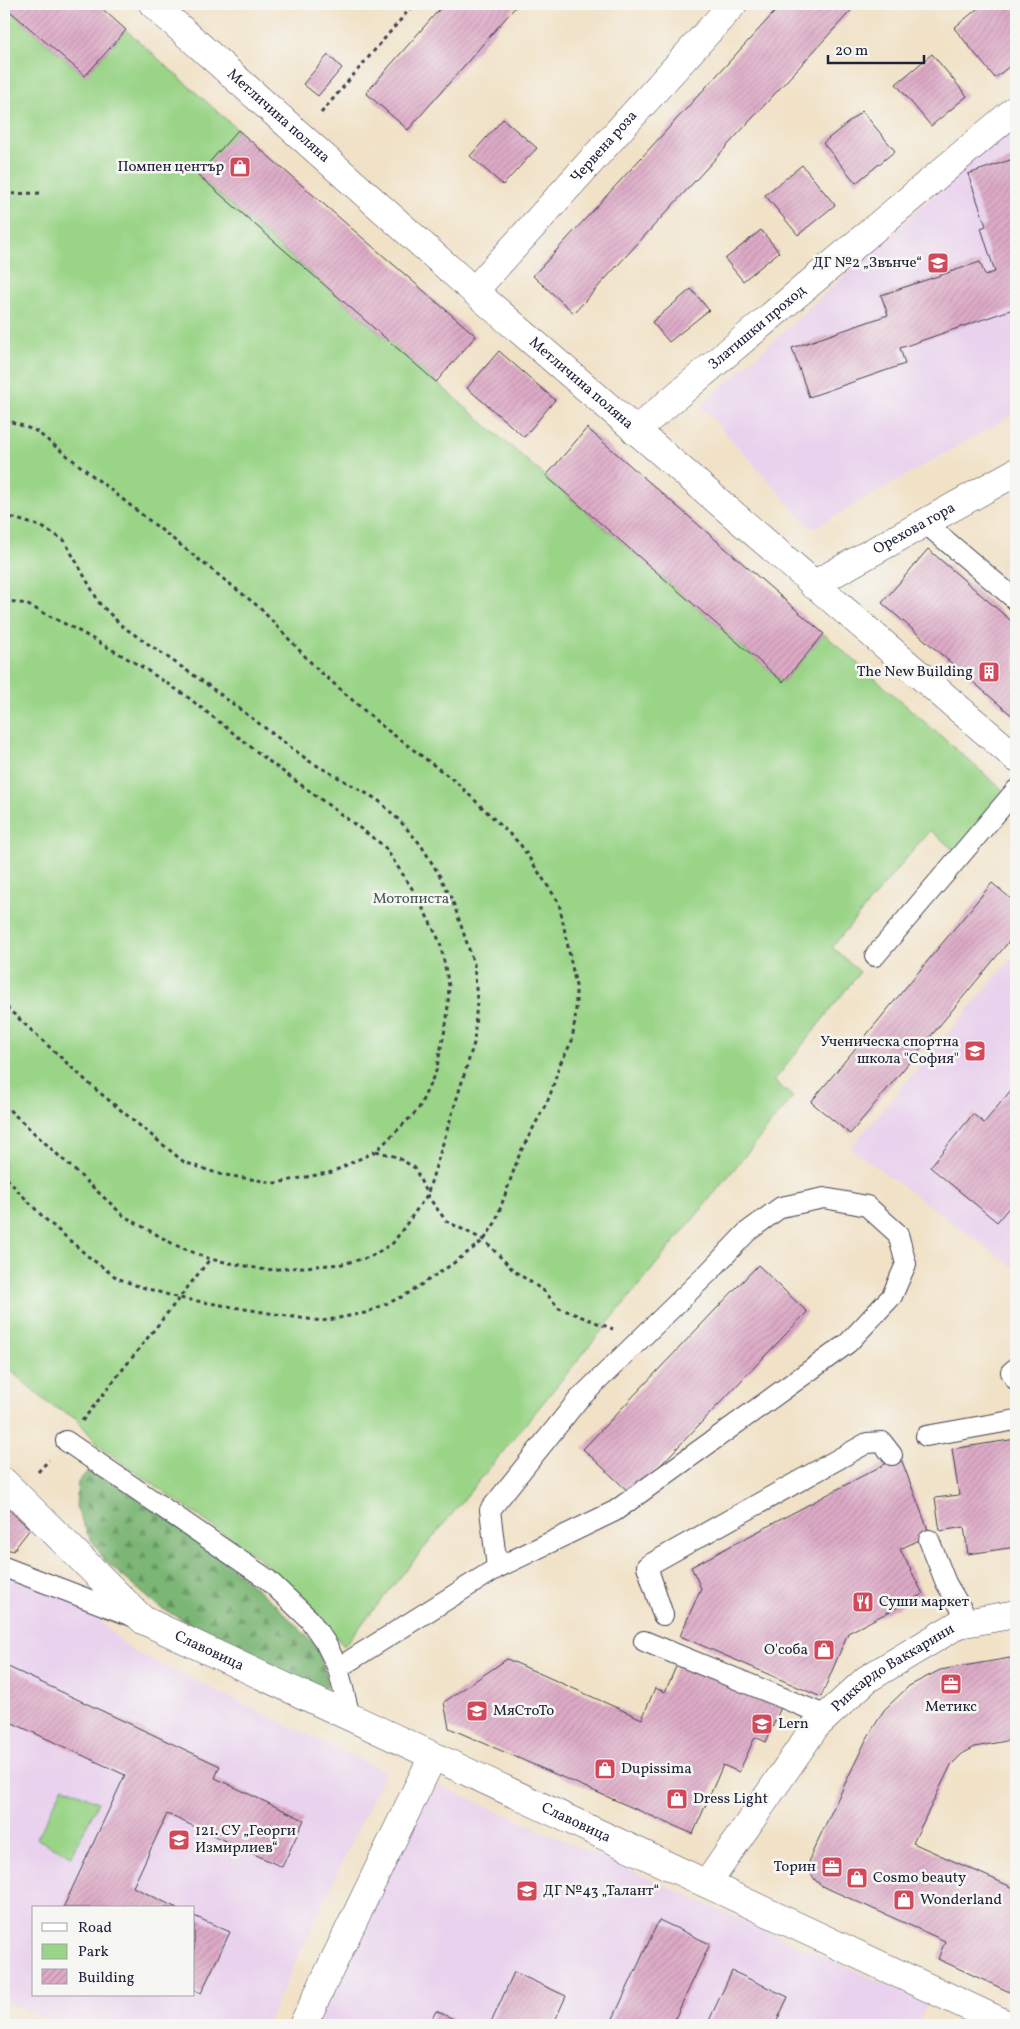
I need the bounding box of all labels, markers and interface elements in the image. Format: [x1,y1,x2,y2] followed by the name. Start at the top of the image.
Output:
[828,32,924,64] scale bar
[835,41,868,62] text: 20 m
[222,64,334,168] street label: Метличина поляна
[566,106,642,188] street label: Червена роза
[228,155,252,179] shop icon: Помпен център
[117,157,224,178] place label: Помпен център
[926,251,950,275] school or university icon: ДГ №2 „Звънче“
[813,253,922,274] place label: ДГ №2 „Звънче“
[704,280,811,375] street label: Златишки проход
[524,332,638,434] street label: Метличина поляна
[870,497,959,560] street label: Орехова гора
[977,660,1001,684] building icon: The New Building
[857,662,973,683] place label: The New Building
[373,889,449,910] park label: Мотописта
[820,1032,959,1070] place label: Ученическа спортна школа "София"
[963,1039,987,1063] school or university icon: Ученическа спортна школа "София"
[851,1590,875,1614] restaurant icon: Суши маркет
[879,1592,970,1613] place label: Суши маркет
[827,1619,958,1717] street label: Риккардо Ваккарини
[171,1626,247,1676] street label: Славовица
[812,1638,836,1662] shop icon: О'соба
[764,1640,808,1661] place label: О'соба
[939,1672,963,1696] office icon: Метикс
[925,1697,977,1718] place label: Метикс
[465,1699,489,1723] school or university icon: МяСтоТо
[493,1701,554,1722] place label: МяСтоТо
[750,1712,774,1736] school or university icon: Lern
[778,1714,809,1735] place label: Lern
[593,1757,617,1781] shop icon: Dupissima
[621,1759,692,1780] place label: Dupissima
[665,1787,689,1811] shop icon: Dress Light
[693,1789,768,1810] place label: Dress Light
[538,1797,614,1848] street label: Славовица
[195,1821,296,1859] place label: 121. СУ „Георги Измирлиев“
[167,1828,191,1852] school or university icon: 121. СУ „Георги Измирлиев“
[820,1855,844,1879] office icon: Торин
[773,1857,816,1878] place label: Торин
[845,1866,869,1890] shop icon: Cosmo beauty
[873,1868,966,1889] place label: Cosmo beauty
[515,1879,539,1903] school or university icon: ДГ №43 „Талант“
[543,1881,659,1902] place label: ДГ №43 „Талант“
[892,1888,916,1912] shop icon: Wonderland
[920,1890,1002,1911] place label: Wonderland
[32,1906,195,1996] legend
[78,1918,112,1939] text: Road
[78,1942,109,1963] text: Park
[78,1968,135,1989] text: Building

